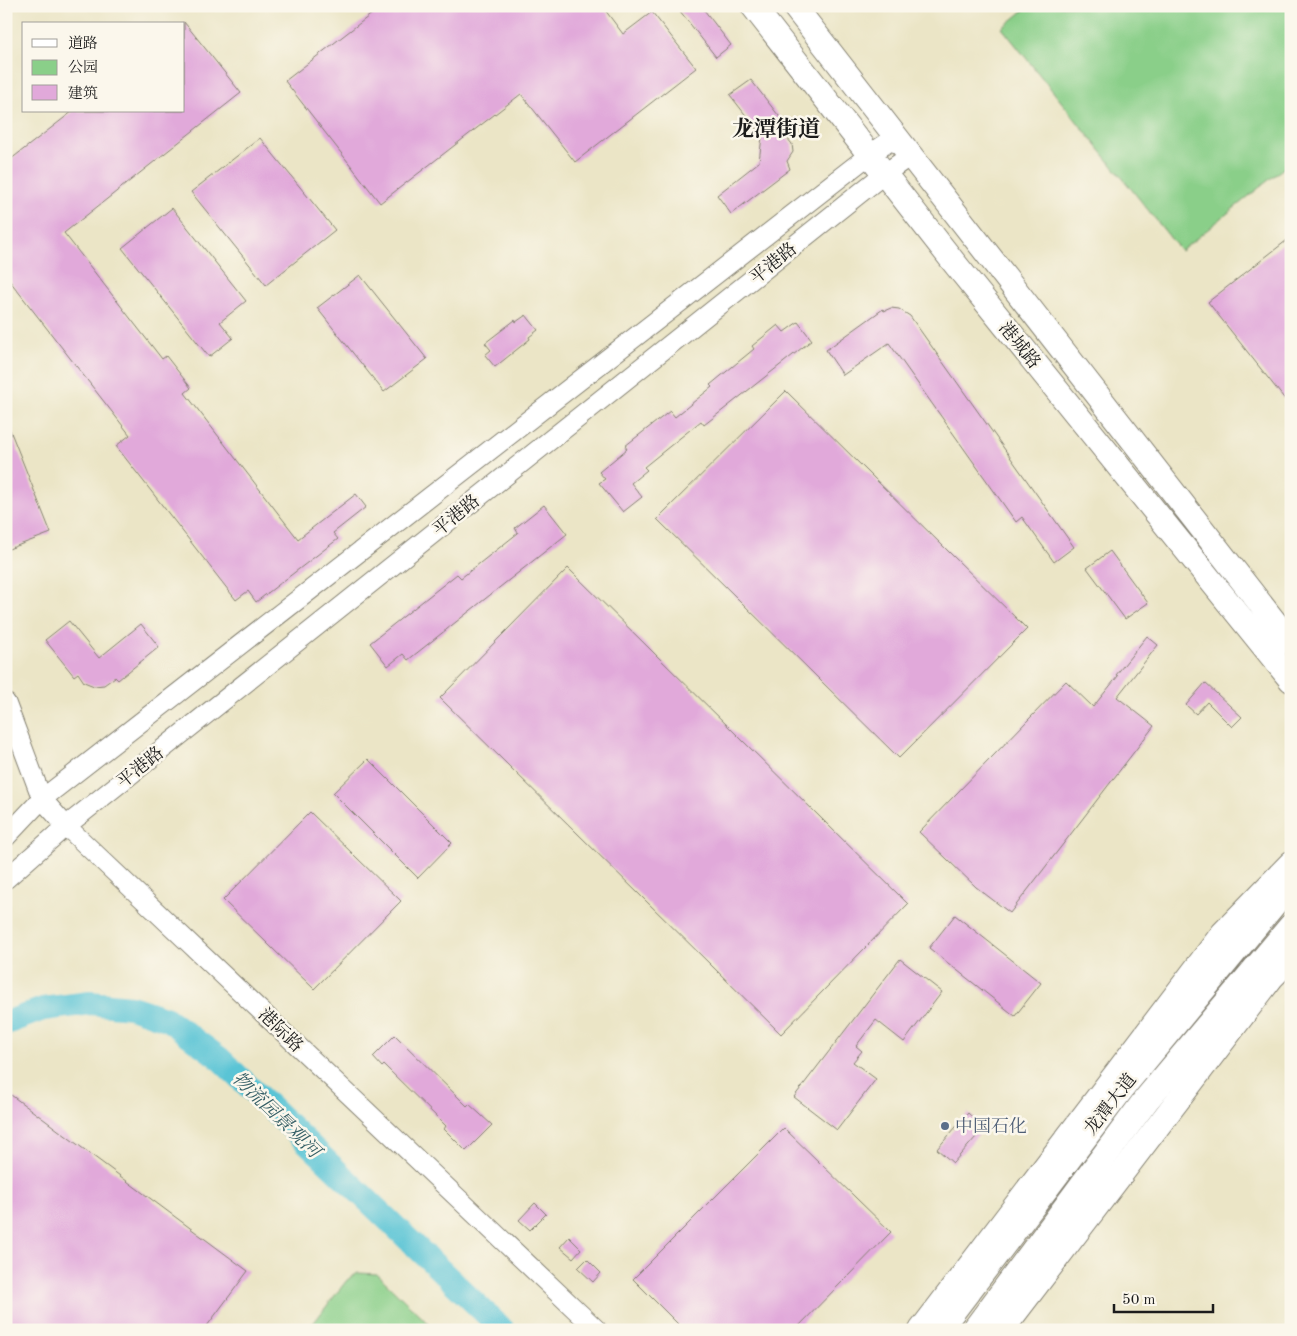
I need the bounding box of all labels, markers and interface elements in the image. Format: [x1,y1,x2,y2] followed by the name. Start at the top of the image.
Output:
[22,22,185,112] legend
[68,35,98,52] text: 道路
[68,59,98,76] text: 公园
[68,85,98,102] text: 建筑
[732,117,820,141] district label: 龙潭街道
[746,238,800,288] street label: 平港路
[995,318,1045,372] street label: 港城路
[429,490,483,540] street label: 平港路
[113,742,167,792] street label: 平港路
[255,1004,307,1056] street label: 港际路
[228,1067,327,1164] water label: 物流园景观河
[1080,1069,1140,1139] street label: 龙潭大道
[955,1116,1027,1136] place label: 中国石化
[939,1120,951,1132] marker: 中国石化
[1114,1281,1213,1313] scale bar
[1122,1293,1156,1308] text: 50 m

